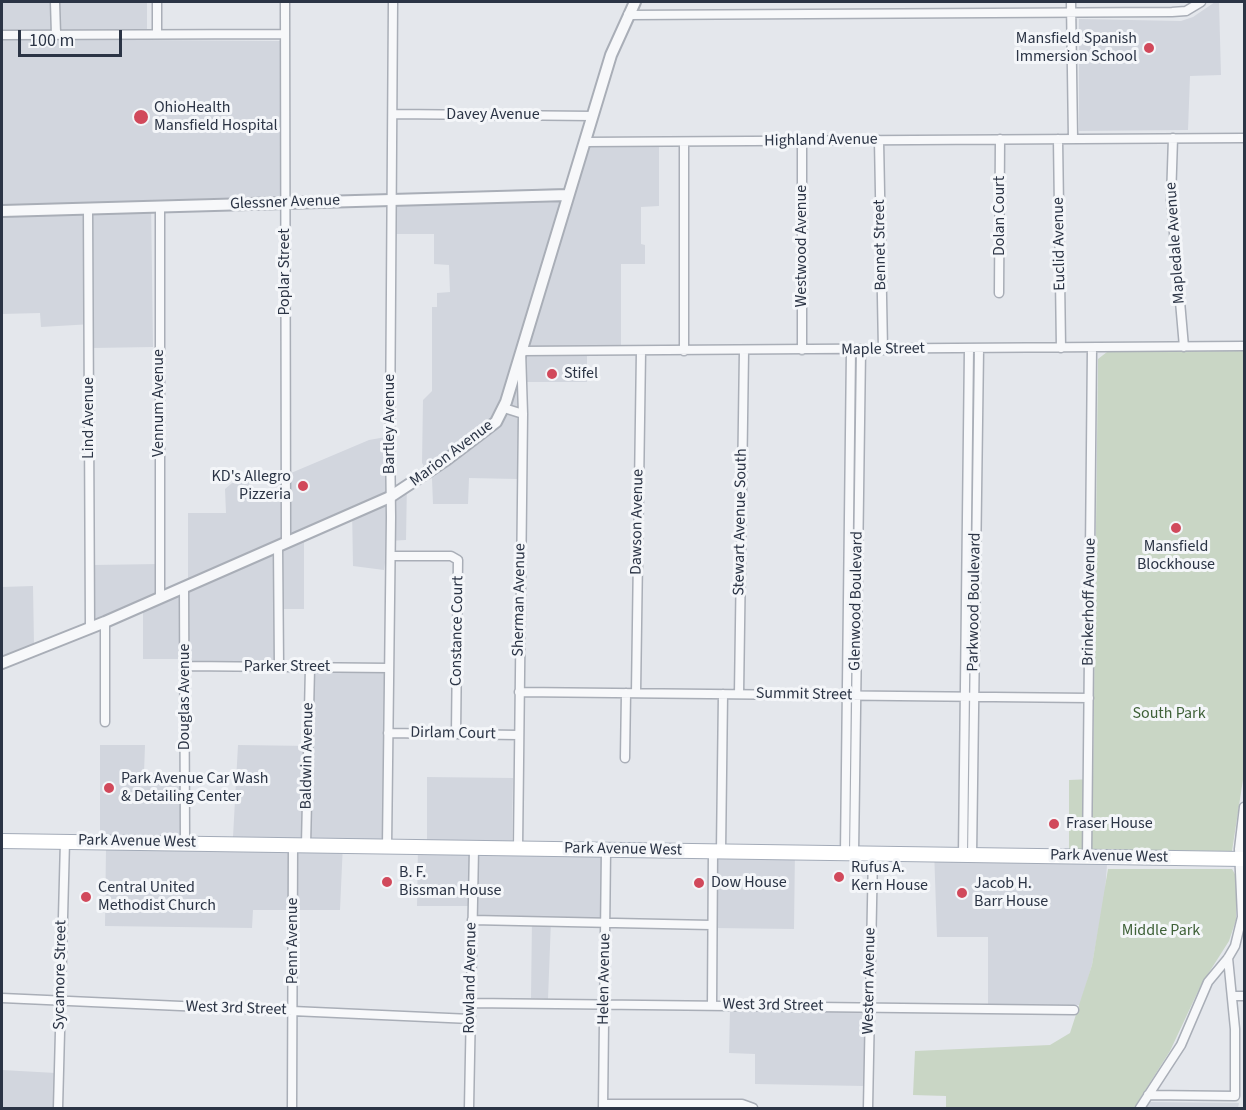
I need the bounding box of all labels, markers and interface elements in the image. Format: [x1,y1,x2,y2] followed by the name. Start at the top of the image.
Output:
[21,18,124,56] scale bar
[29,28,74,53] text: 100 m
[1016,29,1137,67] place label: Mansfield Spanish Immersion School
[1142,41,1156,55] marker: Mansfield Spanish Immersion School
[154,98,278,136] place label: OhioHealth Mansfield Hospital
[446,105,540,125] street label: Davey Avenue
[132,108,150,126] marker: OhioHealth Mansfield Hospital
[764,130,878,152] street label: Highland Avenue
[990,176,1010,256] street label: Dolan Court
[1162,181,1190,305] street label: Mapledale Avenue
[792,185,812,307] street label: Westwood Avenue
[230,191,340,215] street label: Glessner Avenue
[1050,197,1070,291] street label: Euclid Avenue
[871,199,891,291] street label: Bennet Street
[275,228,295,316] street label: Poplar Street
[841,340,925,360] street label: Maple Street
[149,349,169,457] street label: Vennum Avenue
[564,364,598,384] place label: Stifel
[545,367,559,381] marker: Stifel
[380,374,400,474] street label: Bartley Avenue
[79,377,99,459] street label: Lind Avenue
[407,417,497,491] street label: Marion Avenue
[730,448,752,596] street label: Stewart Avenue South
[212,467,291,505] place label: KD's Allegro Pizzeria
[627,469,649,575] street label: Dawson Avenue
[296,479,310,493] marker: KD's Allegro Pizzeria
[1169,521,1183,535] marker: Mansfield Blockhouse
[846,531,868,671] street label: Glenwood Boulevard
[964,532,986,672] street label: Parkwood Boulevard
[1137,537,1215,575] place label: Mansfield Blockhouse
[1079,538,1101,666] street label: Brinkerhoff Avenue
[509,543,531,657] street label: Sherman Avenue
[447,576,469,686] street label: Constance Court
[175,644,195,750] street label: Douglas Avenue
[244,657,330,677] street label: Parker Street
[756,685,852,705] street label: Summit Street
[297,702,319,810] street label: Baldwin Avenue
[1132,704,1206,724] park label: South Park
[410,724,496,744] street label: Dirlam Court
[121,769,268,807] place label: Park Avenue Car Wash & Detailing Center
[102,781,116,795] marker: Park Avenue Car Wash & Detailing Center
[1066,814,1153,834] place label: Fraser House
[1047,817,1061,831] marker: Fraser House
[78,831,196,853] street label: Park Avenue West
[564,839,682,861] street label: Park Avenue West
[1050,846,1168,868] street label: Park Avenue West
[851,858,928,896] place label: Rufus A. Kern House
[399,863,501,901] place label: B. F. Bissman House
[832,870,846,884] marker: Rufus A. Kern House
[711,873,787,893] place label: Dow House
[974,874,1048,912] place label: Jacob H. Barr House
[380,875,394,889] marker: B. F. Bissman House
[692,876,706,890] marker: Dow House
[98,878,216,916] place label: Central United Methodist Church
[955,886,969,900] marker: Jacob H. Barr House
[79,890,93,904] marker: Central United Methodist Church
[283,898,303,984] street label: Penn Avenue
[50,920,72,1030] street label: Sycamore Street
[1122,921,1200,941] park label: Middle Park
[460,922,482,1034] street label: Rowland Avenue
[859,927,881,1035] street label: Western Avenue
[595,933,615,1025] street label: Helen Avenue
[722,996,824,1016] street label: West 3rd Street
[185,998,287,1020] street label: West 3rd Street

